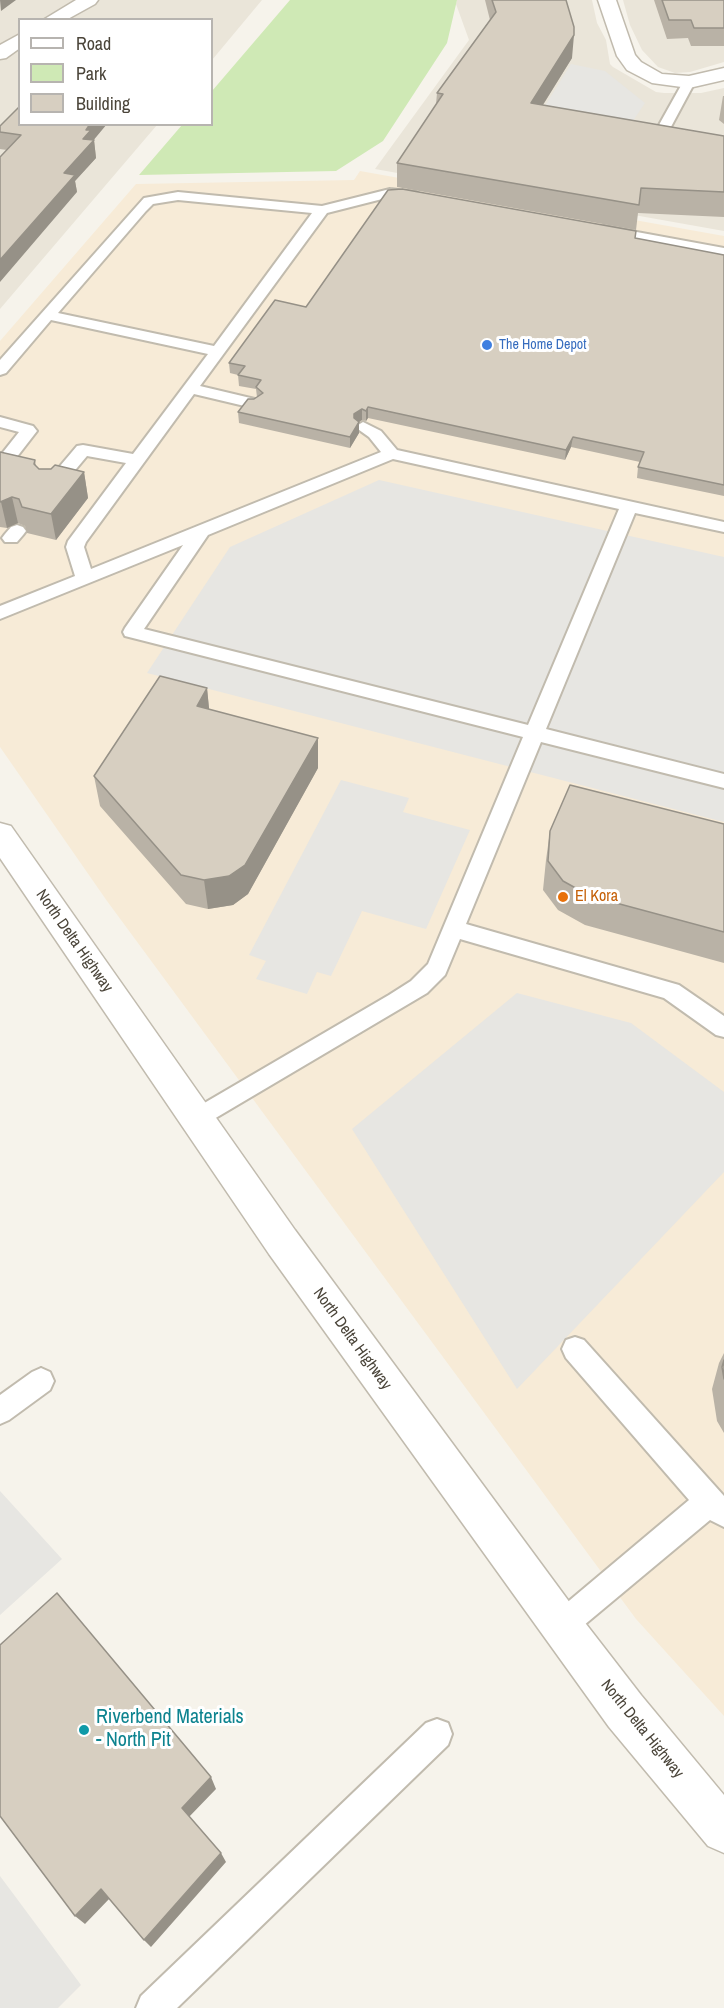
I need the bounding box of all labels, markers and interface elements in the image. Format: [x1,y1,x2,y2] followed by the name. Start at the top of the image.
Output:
[18,18,213,126] legend
[76,31,111,56] text: Road
[76,61,106,86] text: Park
[76,91,130,116] text: Building
[499,337,586,353] place label: The Home Depot
[480,338,494,352] marker: The Home Depot
[31,886,117,996] street label: North Delta Highway
[575,887,618,907] place label: El Kora
[556,890,570,904] marker: El Kora
[309,1284,395,1394] street label: North Delta Highway
[596,1676,688,1782] street label: North Delta Highway
[96,1706,244,1753] place label: Riverbend Materials - North Pit
[77,1723,91,1737] marker: Riverbend Materials - North Pit

